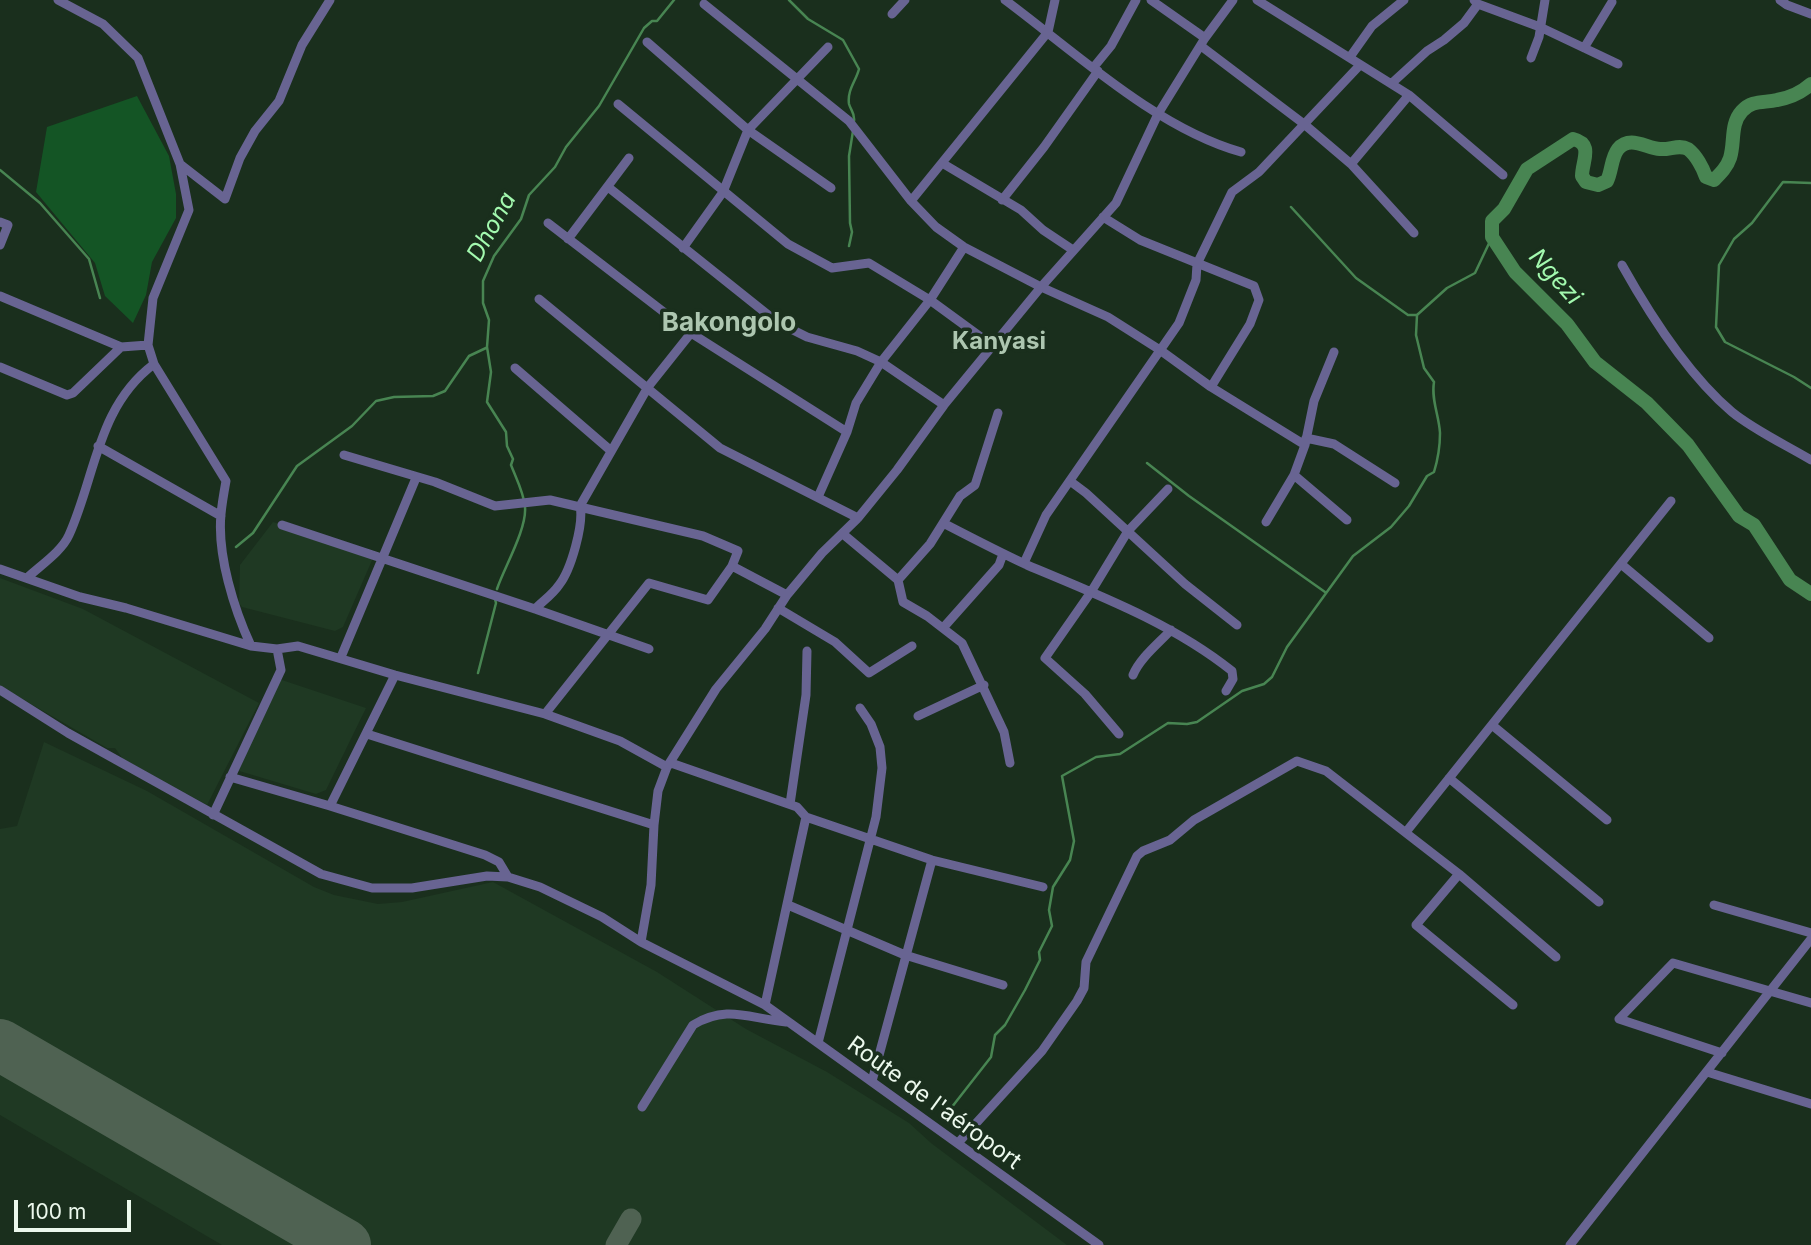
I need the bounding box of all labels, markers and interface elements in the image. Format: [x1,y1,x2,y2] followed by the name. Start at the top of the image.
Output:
[461,187,523,267] water label: Dhona
[1522,243,1588,311] water label: Ngezi
[662,307,796,339] district label: Bakongolo
[952,328,1046,356] district label: Kanyasi
[842,1031,1026,1175] street label: Route de l'aéroport
[18,1186,135,1230] scale bar
[27,1199,86,1224] text: 100 m

